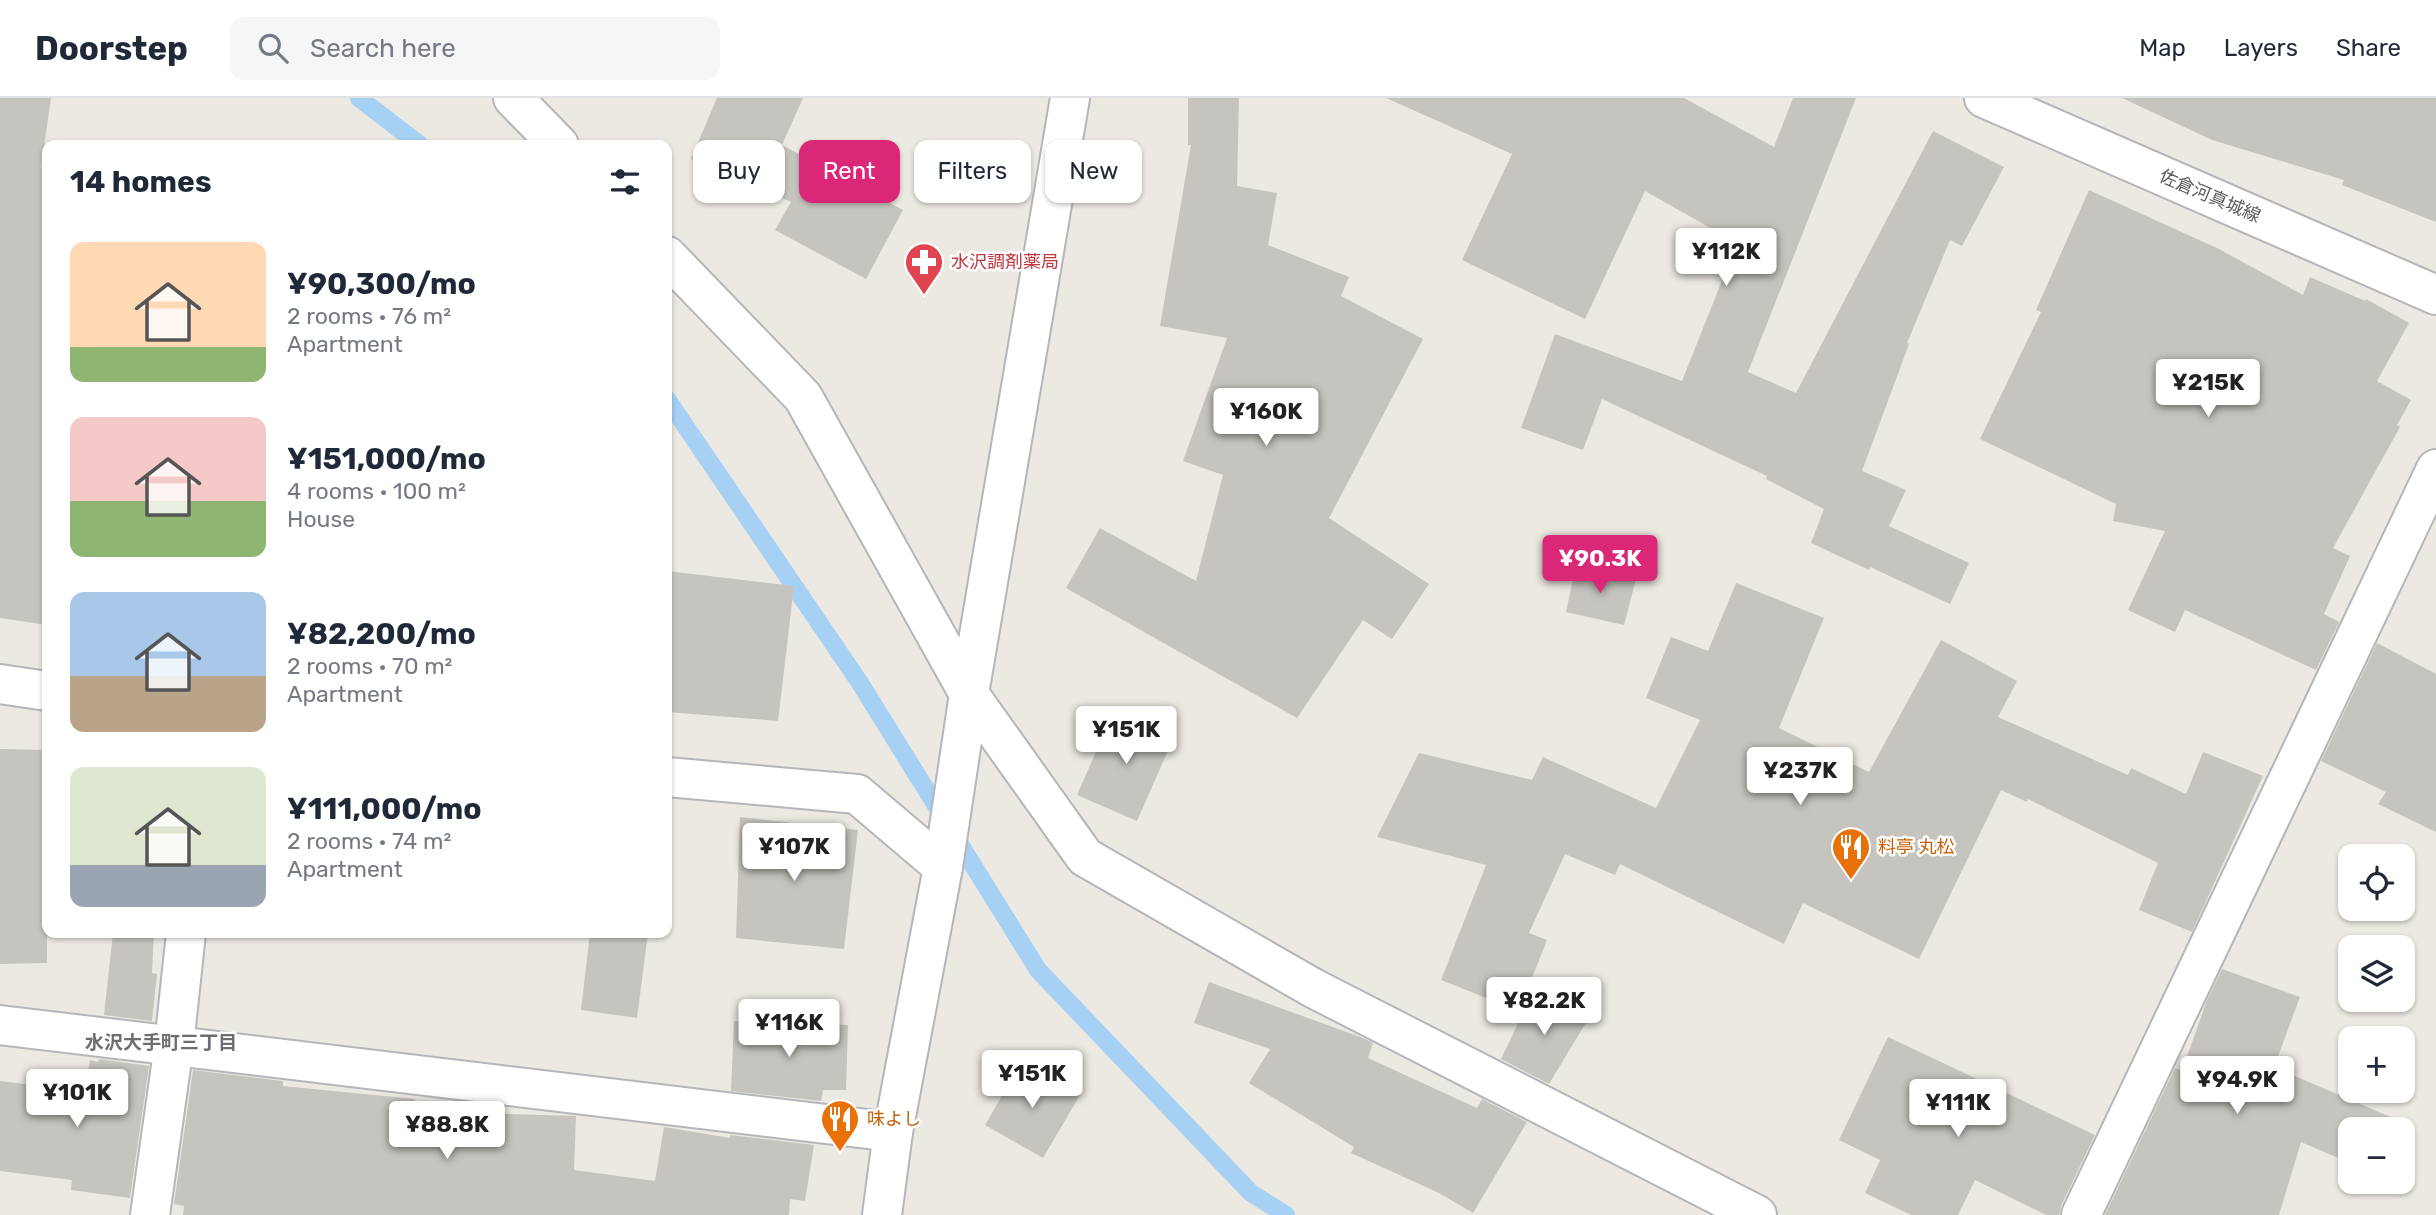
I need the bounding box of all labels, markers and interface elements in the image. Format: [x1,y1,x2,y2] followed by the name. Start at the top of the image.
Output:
[230,17,720,80] search box
[35,29,188,68] text: Doorstep
[254,29,292,67] icon: search
[310,33,456,64] text: Search here
[2139,34,2186,62] text: Map
[2224,34,2298,62] text: Layers
[2336,34,2401,62] text: Share
[693,140,785,203] chip: Buy
[799,140,900,203] chip: Rent
[914,140,1031,203] chip: Filters
[1045,140,1142,203] chip: New
[606,163,644,201] icon: filters
[70,164,212,200] text: 14 homes
[2156,165,2264,227] street label: 佐倉河真城線
[1677,228,1775,288] pin: ¥112K
[1692,237,1760,265] text: ¥112K
[903,241,945,296] pharmacy icon: 水沢調剤薬局
[951,251,1059,273] place label: 水沢調剤薬局
[287,266,476,302] text: ¥90,300/mo
[126,270,210,354] icon: home
[287,302,451,330] text: 2 rooms · 76 m²
[287,330,403,358] text: Apartment
[2159,360,2257,419] pin: ¥215K
[2172,368,2244,396] text: ¥215K
[1217,388,1315,448] pin: ¥160K
[1229,397,1303,425] text: ¥160K
[287,441,486,477] text: ¥151,000/mo
[126,445,210,529] icon: home
[287,477,466,505] text: 4 rooms · 100 m²
[287,505,355,533] text: House
[1543,536,1657,595] pin: ¥90.3K
[1558,544,1642,572] text: ¥90.3K
[287,616,476,652] text: ¥82,200/mo
[126,620,210,704] icon: home
[287,652,452,680] text: 2 rooms · 70 m²
[287,680,403,708] text: Apartment
[1077,706,1175,766] pin: ¥151K
[1092,715,1160,743] text: ¥151K
[1751,748,1849,807] pin: ¥237K
[1763,756,1837,784] text: ¥237K
[287,791,482,827] text: ¥111,000/mo
[126,795,210,879] icon: home
[745,824,843,883] pin: ¥107K
[1830,826,1872,881] restaurant icon: 料亭 丸松
[287,827,451,855] text: 2 rooms · 74 m²
[758,832,830,860] text: ¥107K
[1878,836,1954,858] place label: 料亭 丸松
[2338,844,2415,1194] map controls
[2338,844,2415,921] button: locate
[287,855,403,883] text: Apartment
[2338,935,2415,1012] button: layers
[1487,978,1601,1037] pin: ¥82.2K
[1502,986,1586,1014] text: ¥82.2K
[740,1000,838,1059] pin: ¥116K
[755,1008,823,1036] text: ¥116K
[2338,1026,2415,1103] button: +
[85,1031,237,1054] district label: 水沢大手町三丁目
[983,1051,1081,1110] pin: ¥151K
[2180,1056,2294,1116] pin: ¥94.9K
[998,1059,1066,1087] text: ¥151K
[2196,1065,2278,1093] text: ¥94.9K
[28,1070,126,1129] pin: ¥101K
[42,1078,112,1106] text: ¥101K
[1909,1080,2007,1139] pin: ¥111K
[1925,1088,1991,1116] text: ¥111K
[819,1098,861,1153] restaurant icon: 味よし
[390,1102,504,1161] pin: ¥88.8K
[867,1108,921,1130] place label: 味よし
[405,1110,489,1138] text: ¥88.8K
[2338,1117,2415,1194] button: −

